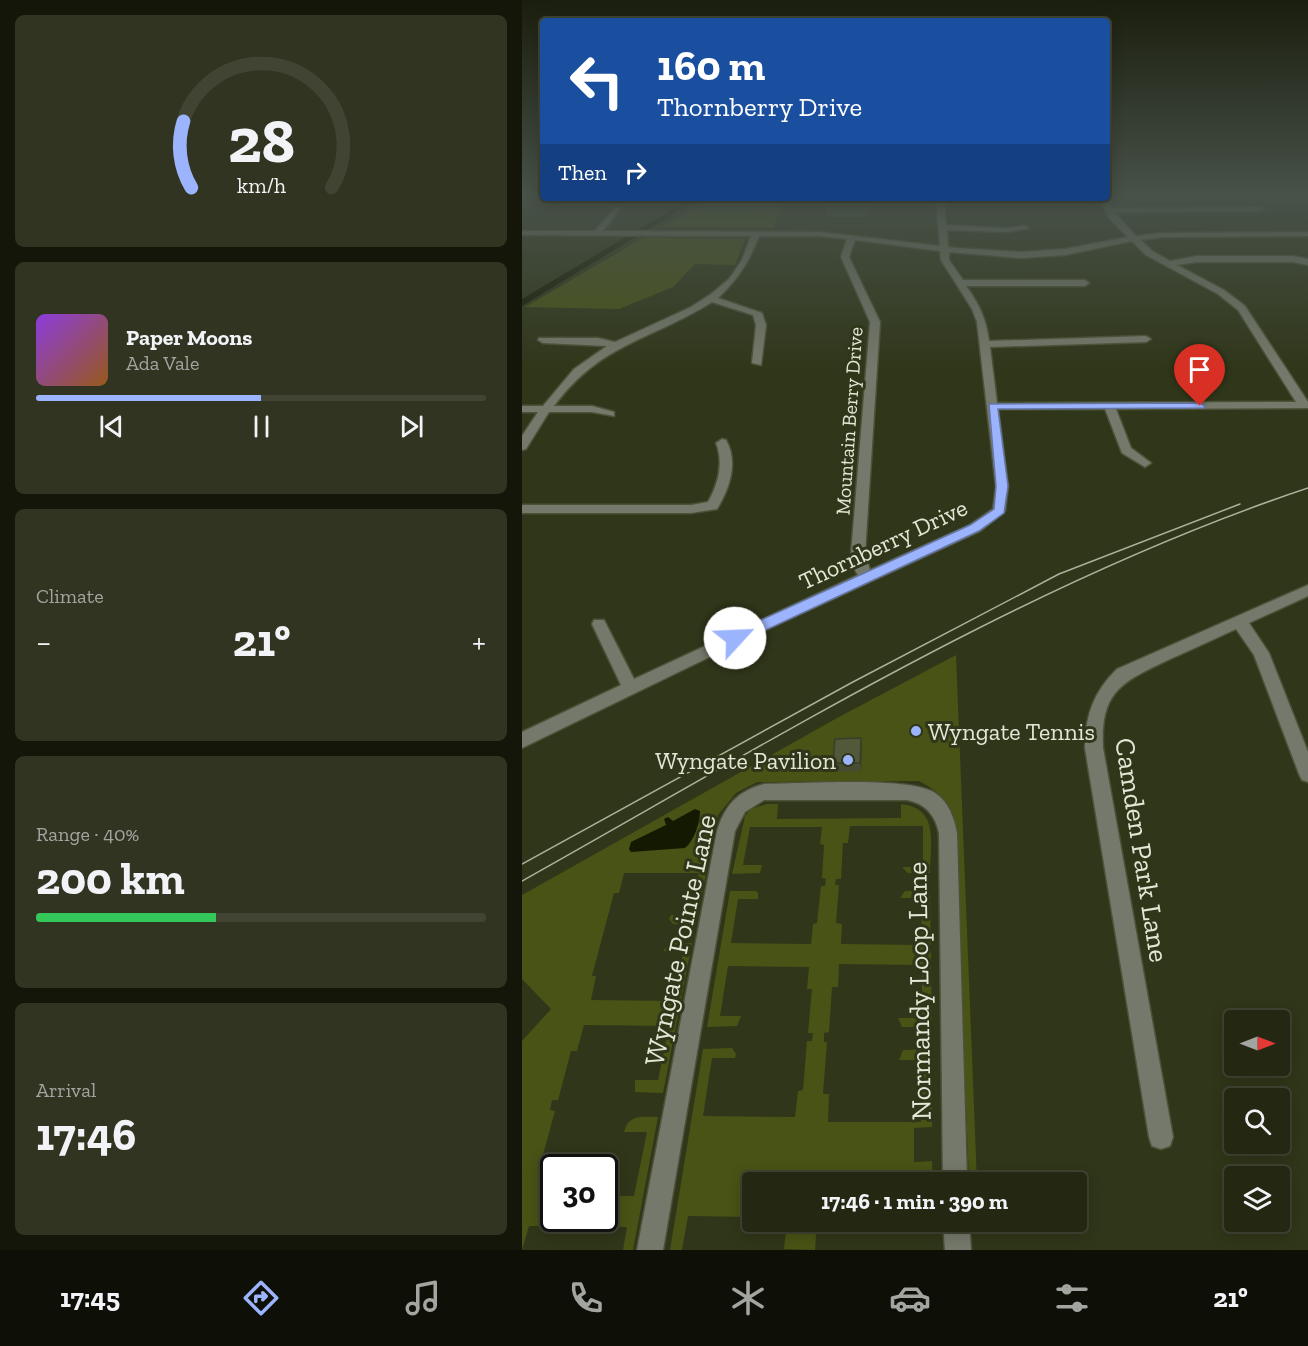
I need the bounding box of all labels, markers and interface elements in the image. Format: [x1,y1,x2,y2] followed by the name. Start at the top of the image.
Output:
[657,40,765,91] text: 160 m
[558,42,636,120] icon: left
[657,91,862,123] text: Thornberry Drive
[227,103,295,178] text: 28
[619,156,652,189] icon: right
[558,159,607,186] text: Then
[237,173,285,198] text: km/h
[126,324,252,351] text: Paper Moons
[830,326,868,516] street label: Mountain Berry Drive
[1174,344,1225,406] pin
[126,351,199,375] text: Ada Vale
[1183,353,1216,386] icon: arrive
[95,410,128,443] icon: previous
[245,410,278,443] icon: pause
[395,410,428,443] icon: next
[794,492,972,596] street label: Thornberry Drive
[36,584,104,608] text: Climate
[703,606,767,670] position arrow
[233,614,291,668] text: 21°
[36,622,51,661] text: −
[472,622,486,661] text: +
[928,717,1095,746] place label: Wyngate Tennis
[909,724,923,738] marker: Wyngate Tennis
[1108,735,1176,965] street label: Camden Park Lane
[655,746,836,775] place label: Wyngate Pavilion
[841,753,855,767] marker: Wyngate Pavilion
[637,811,723,1069] street label: Wyngate Pointe Lane
[36,822,139,846] text: Range · 40%
[36,852,185,906] text: 200 km
[900,861,938,1121] street label: Normandy Loop Lane
[1224,1010,1290,1076] north arrow
[1224,1010,1290,1232] map controls
[36,1078,96,1102] text: Arrival
[1224,1088,1290,1154] button: search
[36,1108,137,1162] text: 17:46
[540,1154,618,1232] speed limit sign: 30
[1224,1166,1290,1232] button: layers
[821,1188,1008,1215] text: 17:46 · 1 min · 390 m
[240,1277,282,1319] icon: directions
[402,1277,444,1319] icon: music
[565,1277,607,1319] icon: phone
[727,1277,769,1319] icon: climate
[889,1277,931,1319] icon: car
[1051,1277,1093,1319] icon: filters
[60,1282,120,1314] text: 17:45
[1213,1282,1248,1314] text: 21°

